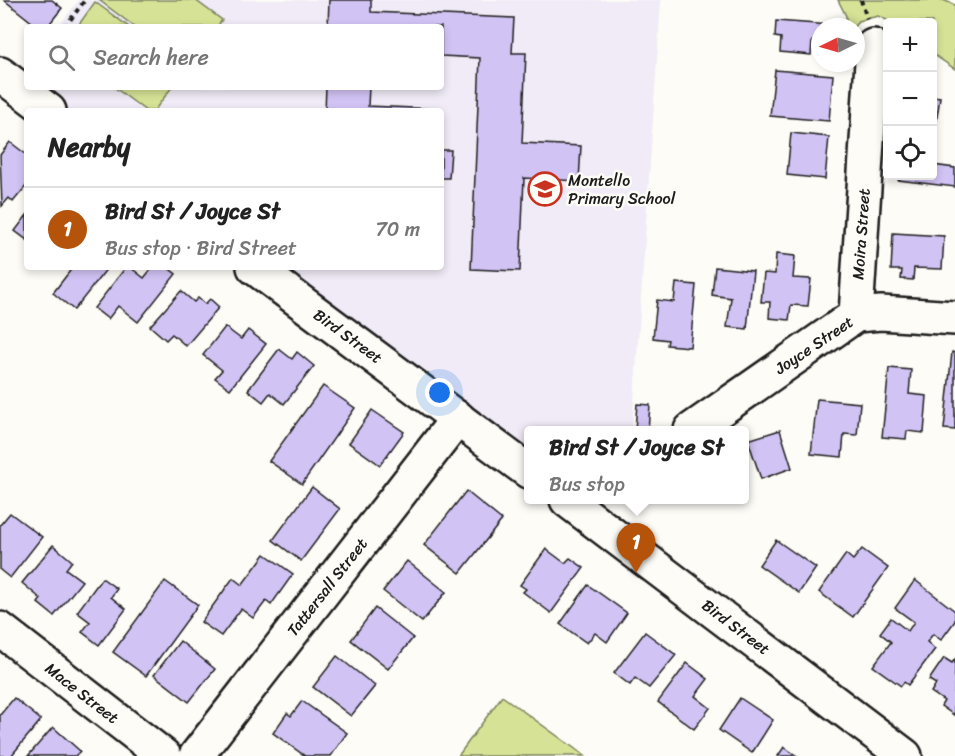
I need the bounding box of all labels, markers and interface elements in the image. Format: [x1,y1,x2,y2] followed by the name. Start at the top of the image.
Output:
[811,18,865,72] north arrow
[883,18,937,180] map controls
[883,18,937,72] button: +
[24,24,444,90] search box
[93,38,209,77] text: Search here
[45,41,78,74] icon: search
[883,72,937,126] button: −
[48,124,130,170] text: Nearby
[883,126,937,180] button: locate
[568,166,676,213] place label: Montello Primary School
[527,171,563,207] school or university icon: Montello Primary School
[843,187,879,281] street label: Moira Street
[105,192,280,231] text: Bird St / Joyce St
[63,212,72,247] text: 1
[375,212,420,247] text: 70 m
[105,231,297,266] text: Bus stop · Bird Street
[307,301,389,371] street label: Bird Street
[768,308,860,383] street label: Joyce Street
[425,378,454,407] your location
[524,426,749,504] popup
[549,428,724,467] text: Bird St / Joyce St
[549,467,625,502] text: Bus stop
[616,524,656,573] pin: 1
[279,531,375,643] street label: Tattersall Street
[695,591,777,663] street label: Bird Street
[38,654,126,732] street label: Mace Street

